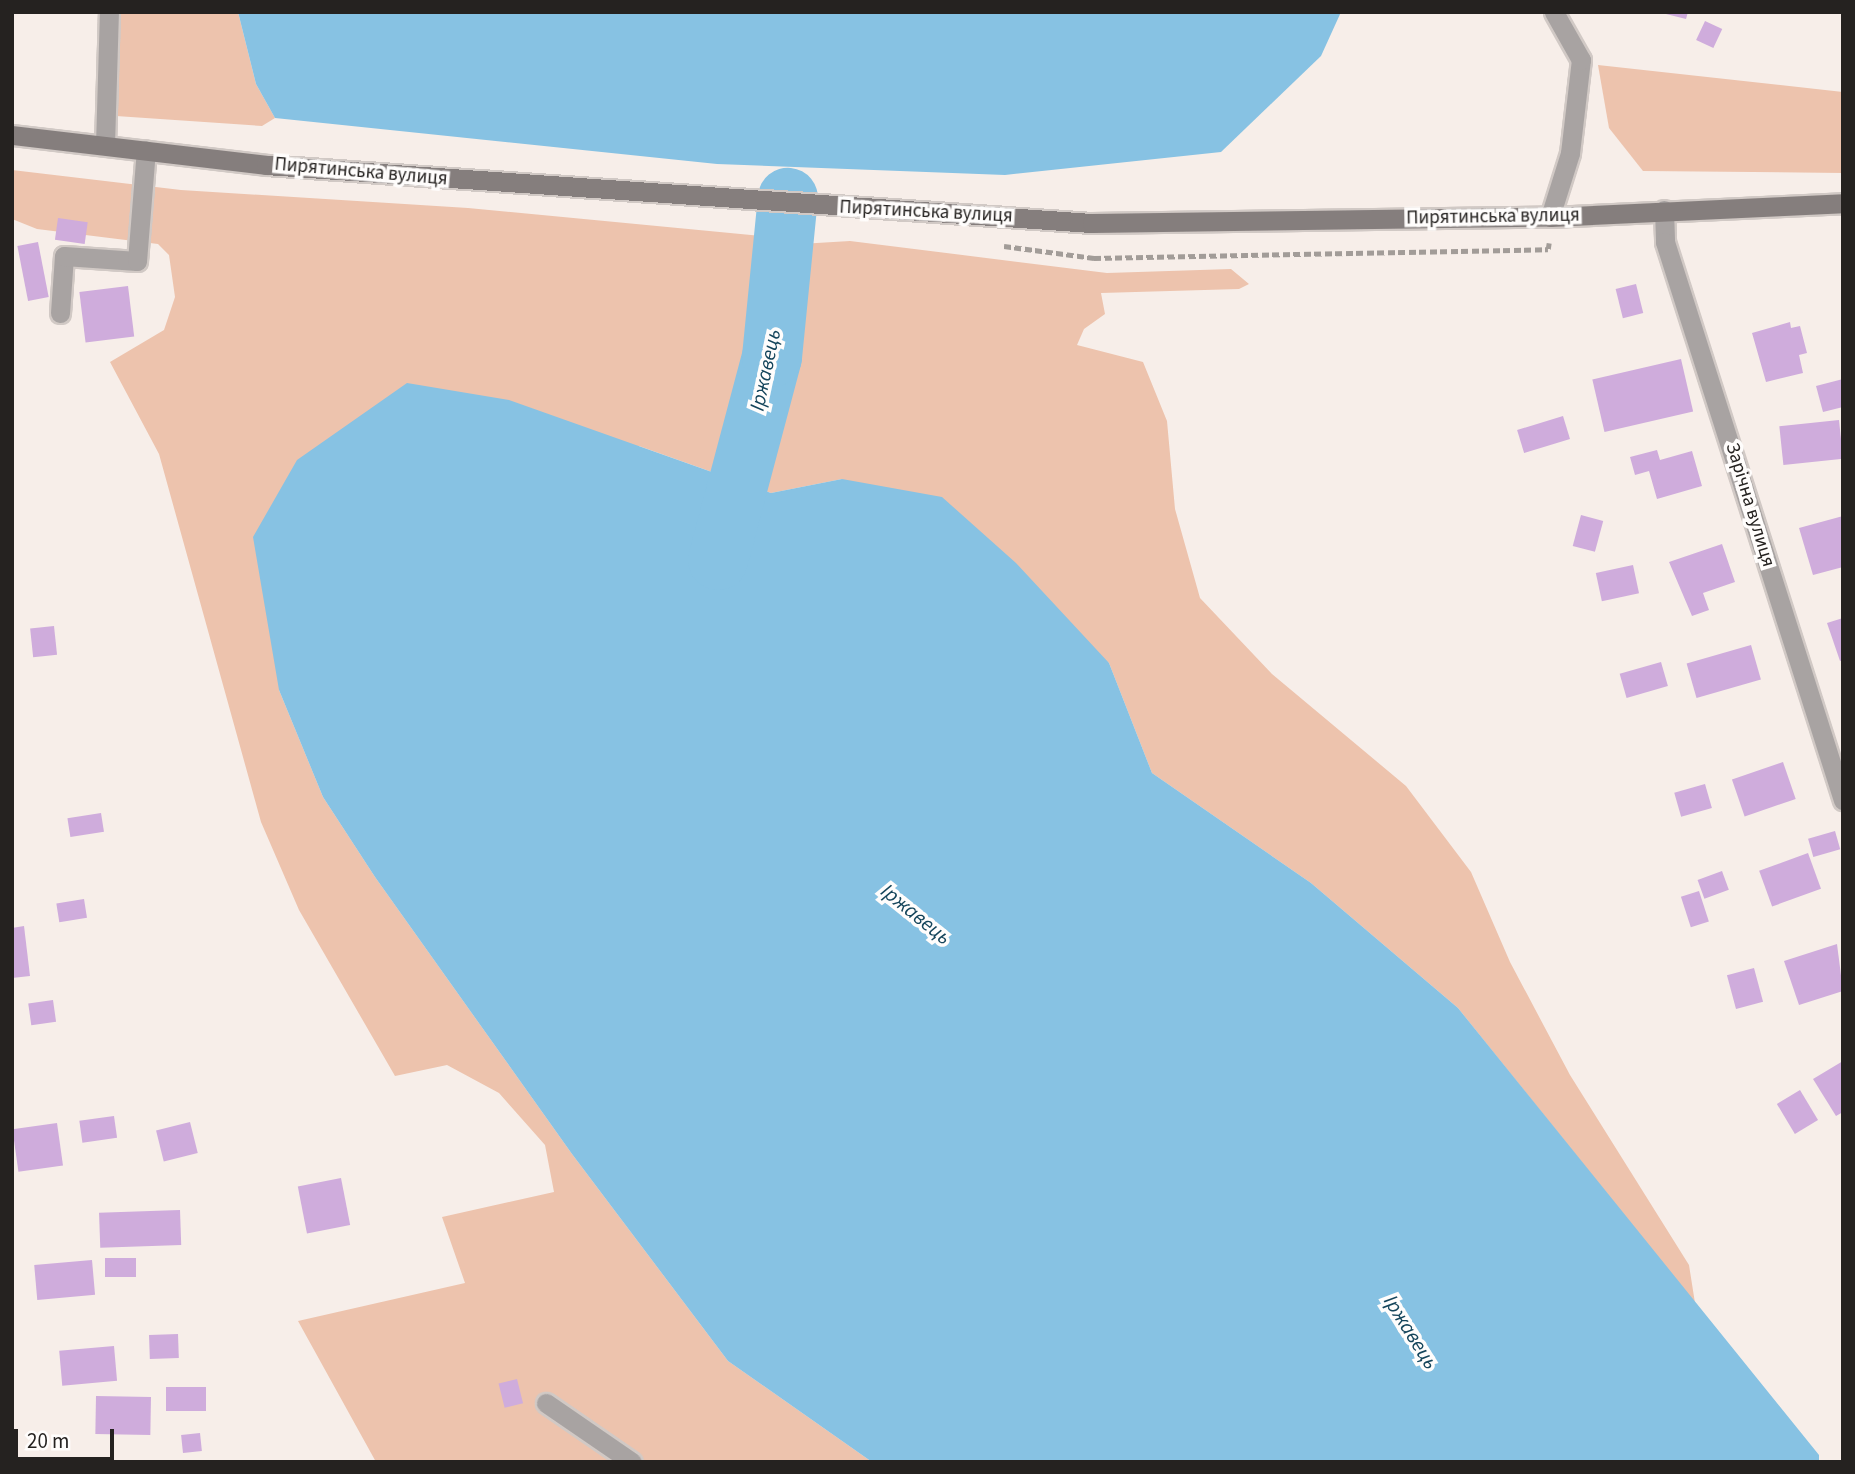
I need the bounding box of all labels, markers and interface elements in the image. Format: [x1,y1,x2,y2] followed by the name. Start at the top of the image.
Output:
[274,153,448,191] street label: Пирятинська вулиця
[839,196,1013,228] street label: Пирятинська вулиця
[1406,204,1580,230] street label: Пирятинська вулиця
[744,327,786,413] water label: Іржавець
[1720,440,1780,570] street label: Зарічна вулиця
[876,878,956,950] water label: Іржавець
[1378,1290,1444,1374] water label: Іржавець
[18,1414,117,1458] scale bar
[27,1426,69,1456] text: 20 m

